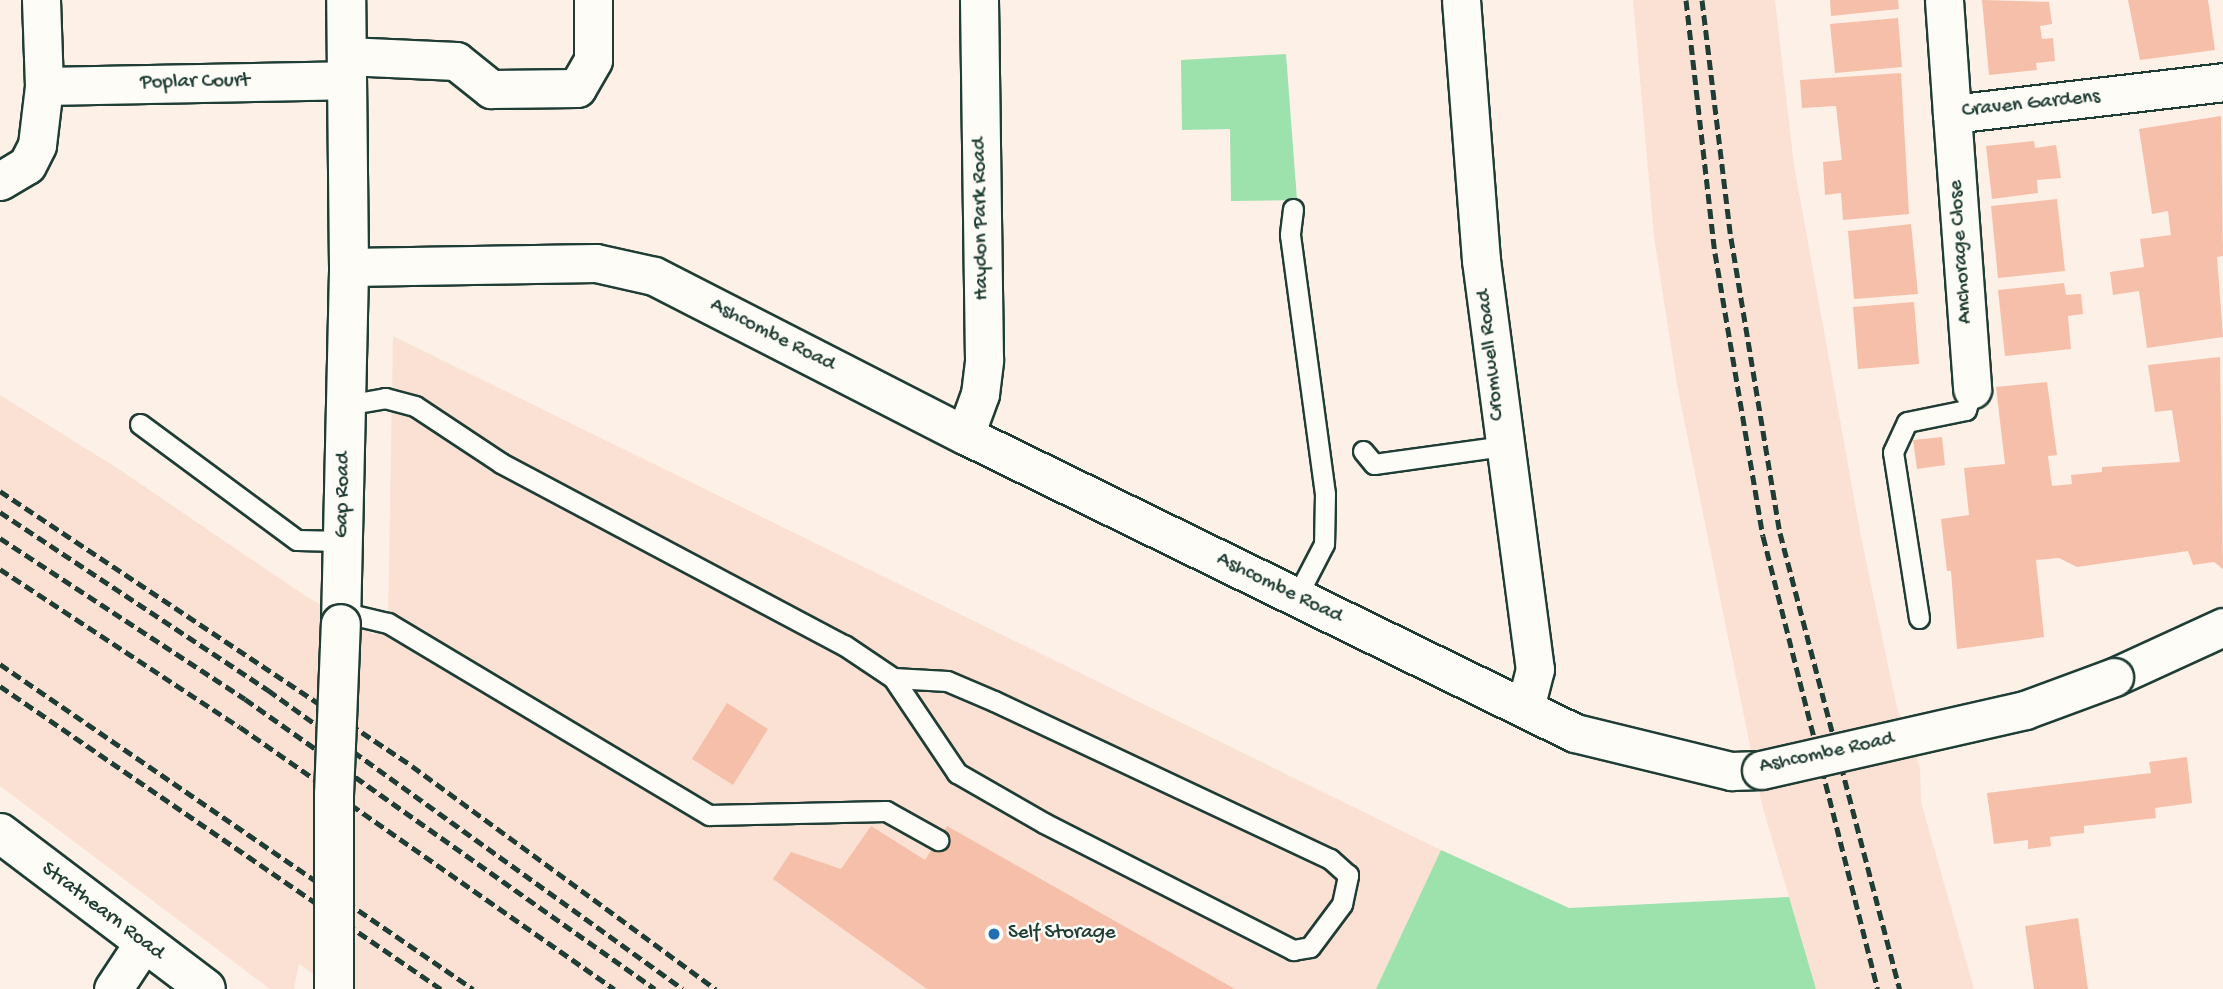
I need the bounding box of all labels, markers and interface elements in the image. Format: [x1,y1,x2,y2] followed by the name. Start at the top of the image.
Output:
[140,69,250,97] street label: Poplar Court
[1961,85,2101,125] street label: Craven Gardens
[968,137,996,301] street label: Haydon Park Road
[1944,179,1980,325] street label: Anchorage Close
[1473,288,1511,422] street label: Cromwell Road
[705,294,839,378] street label: Ashcombe Road
[331,452,357,538] street label: Gap Road
[1212,548,1346,630] street label: Ashcombe Road
[1757,727,1897,781] street label: Ashcombe Road
[35,857,169,967] street label: Strathearn Road
[1008,921,1116,947] place label: Self Storage
[986,926,1002,942] marker: Self Storage

